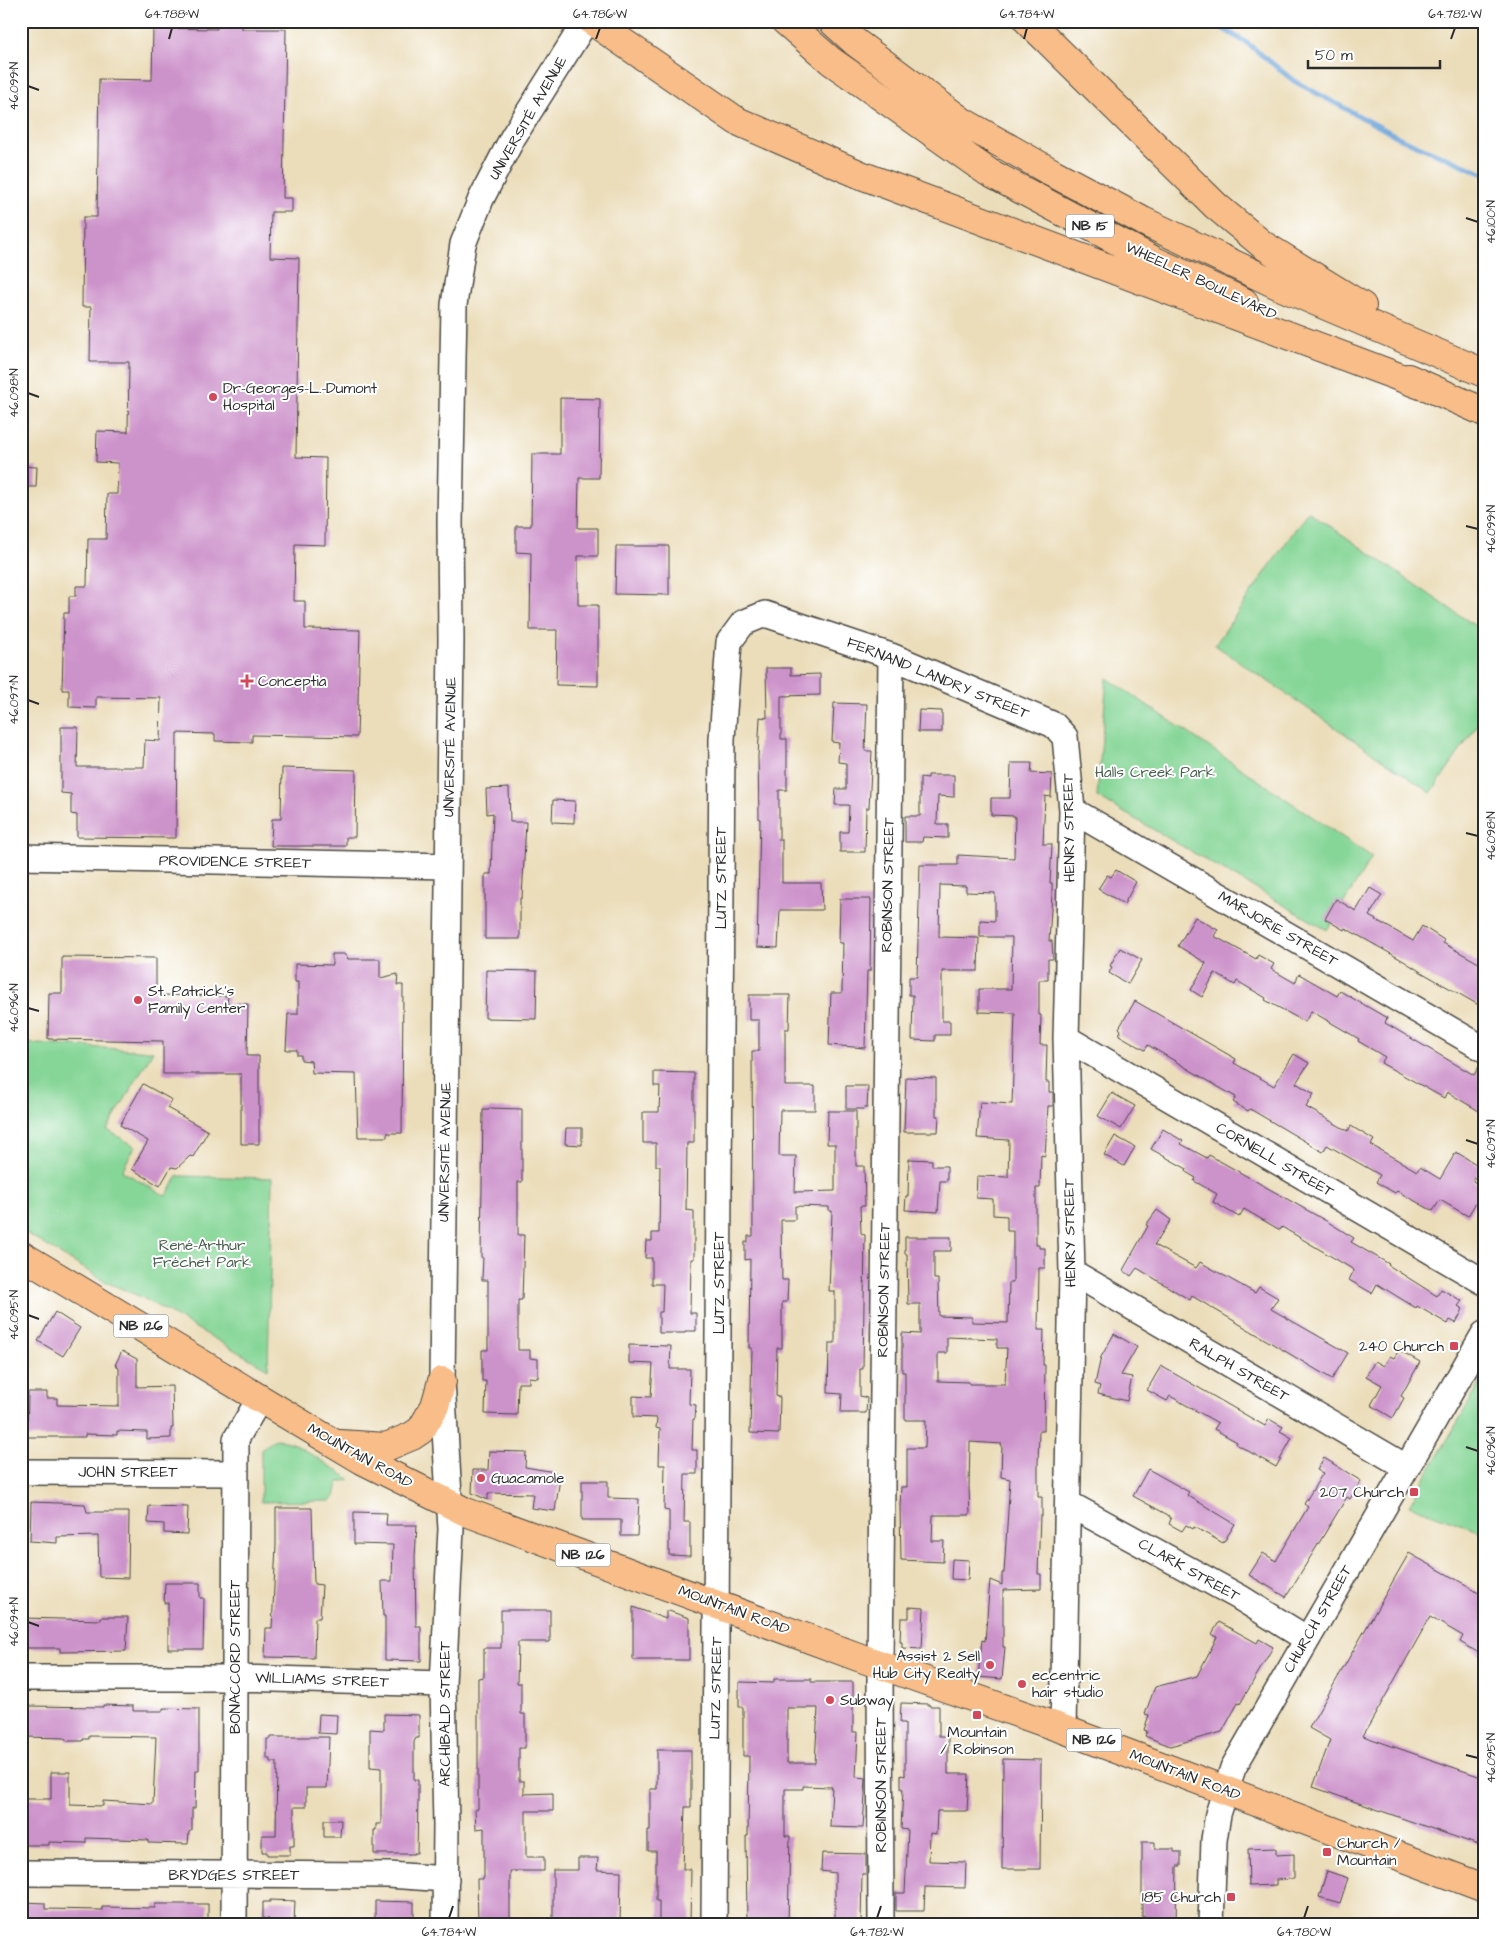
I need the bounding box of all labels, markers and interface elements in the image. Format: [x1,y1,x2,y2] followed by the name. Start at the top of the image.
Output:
[145,6,200,23] text: 64.788°W
[573,6,628,23] text: 64.786°W
[1000,6,1055,23] text: 64.784°W
[1428,6,1482,23] text: 64.782°W
[1308,38,1440,70] scale bar
[1315,45,1353,66] text: 50 m
[484,52,572,184] street label: UNIVERSITÉ AVENUE
[6,61,23,110] text: 46.099°N
[1483,199,1500,244] text: 46.100°N
[1066,215,1114,238] road number: NB 15
[1122,237,1280,325] street label: WHEELER BOULEVARD
[6,368,23,418] text: 46.098°N
[223,378,377,416] place label: Dr-Georges-L.-Dumont Hospital
[207,391,219,403] marker: Dr-Georges-L.-Dumont Hospital
[1483,504,1500,553] text: 46.099°N
[844,632,1033,724] street label: FERNAND LANDRY STREET
[258,671,327,692] place label: Conceptia
[240,674,254,688] marker: Conceptia
[6,675,23,725] text: 46.097°N
[438,677,462,817] street label: UNIVERSITÉ AVENUE
[1095,762,1215,783] park label: Halls Creek Park
[1058,773,1080,883] street label: HENRY STREET
[1483,811,1500,861] text: 46.098°N
[876,817,900,953] street label: ROBINSON STREET
[711,826,732,929] street label: LUTZ STREET
[159,850,312,874] street label: PROVIDENCE STREET
[1214,886,1342,972] street label: MARJORIE STREET
[148,981,245,1020] place label: St. Patrick's Family Center
[6,983,23,1033] text: 46.096°N
[132,994,144,1006] marker: St. Patrick's Family Center
[433,1082,457,1222] street label: UNIVERSITÉ AVENUE
[1212,1118,1338,1203] street label: CORNELL STREET
[1483,1119,1500,1169] text: 46.097°N
[1059,1178,1081,1288] street label: HENRY STREET
[872,1222,896,1358] street label: ROBINSON STREET
[709,1231,730,1334] street label: LUTZ STREET
[153,1235,251,1273] park label: René-Arthur Fréchet Park
[6,1289,23,1340] text: 46.095°N
[114,1314,168,1338] road number: NB 126
[1185,1333,1293,1407] street label: RALPH STREET
[1359,1336,1445,1357] place label: 240 Church
[1448,1340,1460,1352] marker: 240 Church
[304,1418,416,1494] street label: MOUNTAIN ROAD
[1483,1426,1500,1476] text: 46.096°N
[78,1462,178,1483] street label: JOHN STREET
[491,1468,564,1489] place label: Guacamole
[475,1472,487,1484] marker: Guacamole
[1320,1482,1405,1503] place label: 207 Church
[1408,1486,1420,1498] marker: 207 Church
[1134,1533,1244,1607] street label: CLARK STREET
[556,1544,610,1566] road number: NB 126
[1279,1561,1358,1677] street label: CHURCH STREET
[225,1579,246,1734] street label: BONACCORD STREET
[675,1580,793,1640] street label: MOUNTAIN ROAD
[6,1596,23,1647] text: 46.094°N
[705,1636,727,1740] street label: LUTZ STREET
[435,1641,456,1787] street label: ARCHIBALD STREET
[873,1646,980,1685] place label: Assist 2 Sell Hub City Realty
[984,1659,996,1671] marker: Assist 2 Sell Hub City Realty
[1032,1665,1104,1703] place label: eccentric hair studio
[255,1667,390,1693] street label: WILLIAMS STREET
[1016,1678,1028,1690] marker: eccentric hair studio
[840,1690,894,1712] place label: Subway
[824,1694,836,1706] marker: Subway
[971,1709,983,1721] marker: Mountain / Robinson
[871,1717,892,1852] street label: ROBINSON STREET
[940,1722,1014,1760] place label: Mountain / Robinson
[1066,1728,1122,1752] road number: NB 126
[1483,1732,1500,1783] text: 46.095°N
[1127,1744,1244,1806] street label: MOUNTAIN ROAD
[1337,1833,1401,1871] place label: Church / Mountain
[1321,1846,1333,1858] marker: Church / Mountain
[169,1865,300,1886] street label: BRYDGES STREET
[1142,1887,1222,1908] place label: 185 Church
[1225,1891,1237,1903] marker: 185 Church
[422,1924,477,1941] text: 64.784°W
[850,1924,904,1941] text: 64.782°W
[1277,1924,1332,1941] text: 64.780°W

